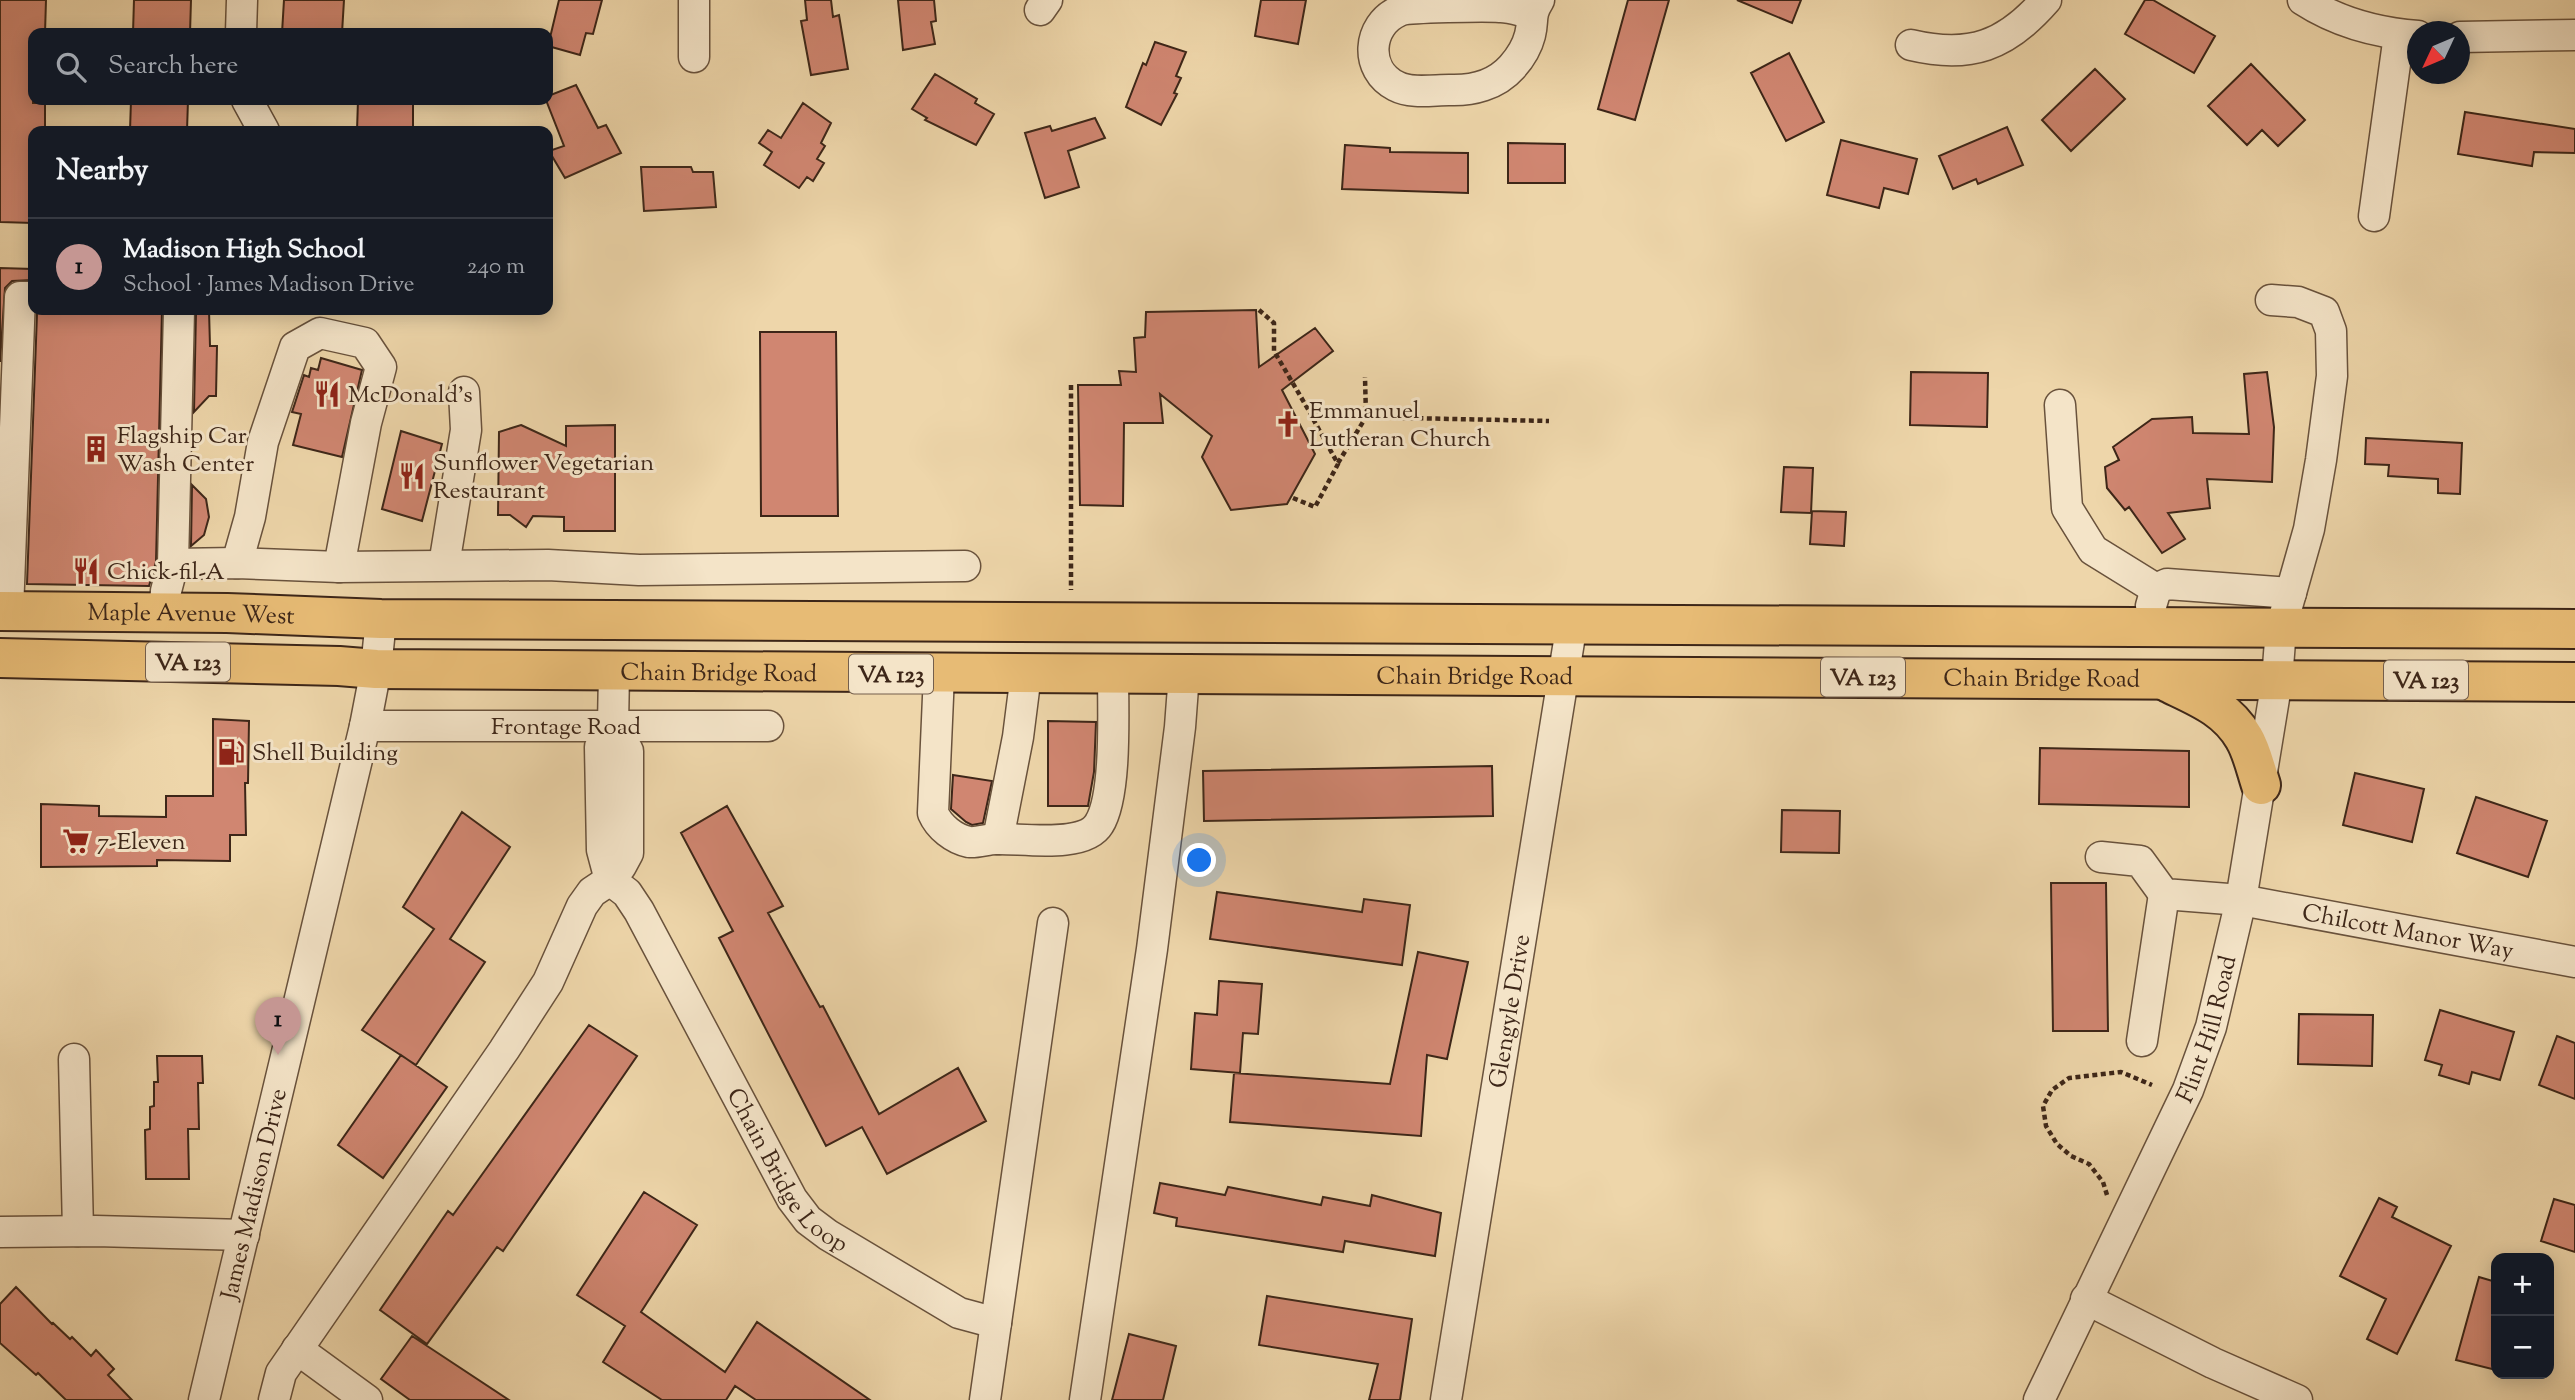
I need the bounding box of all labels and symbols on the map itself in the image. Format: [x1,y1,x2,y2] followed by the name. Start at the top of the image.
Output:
[2407,21,2470,84] north arrow
[312,379,342,409] restaurant icon: McDonald's
[348,379,473,413] place label: McDonald's
[1309,395,1491,457] place label: Emmanuel Lutheran Church
[1273,409,1303,439] church icon: Emmanuel Lutheran Church
[117,420,254,482] place label: Flagship Car Wash Center
[81,434,111,464] building icon: Flagship Car Wash Center
[433,447,654,509] place label: Sunflower Vegetarian Restaurant
[397,461,427,491] restaurant icon: Sunflower Vegetarian Restaurant
[71,556,101,586] restaurant icon: Chick-fil-A
[107,556,225,590] place label: Chick-fil-A
[87,597,295,635] street label: Maple Avenue West
[146,642,230,682] road number: VA 123
[849,654,933,694] road number: VA 123
[620,657,818,692] street label: Chain Bridge Road
[1821,657,1905,696] road number: VA 123
[2384,660,2468,700] road number: VA 123
[1376,661,1574,695] street label: Chain Bridge Road
[1943,662,2141,697] street label: Chain Bridge Road
[491,711,641,745] street label: Frontage Road
[216,737,246,767] fuel station icon: Shell Building
[252,737,398,771] place label: Shell Building
[61,826,91,856] supermarket icon: 7-Eleven
[97,826,186,860] place label: 7-Eleven
[1182,843,1216,877] your location
[2299,897,2516,969] street label: Chilcott Manor Way
[1482,932,1540,1091] street label: Glengyle Drive
[2169,952,2246,1109] street label: Flint Hill Road
[255,997,301,1055] pin: 1
[717,1082,854,1262] street label: Chain Bridge Loop
[213,1085,297,1305] street label: James Madison Drive

